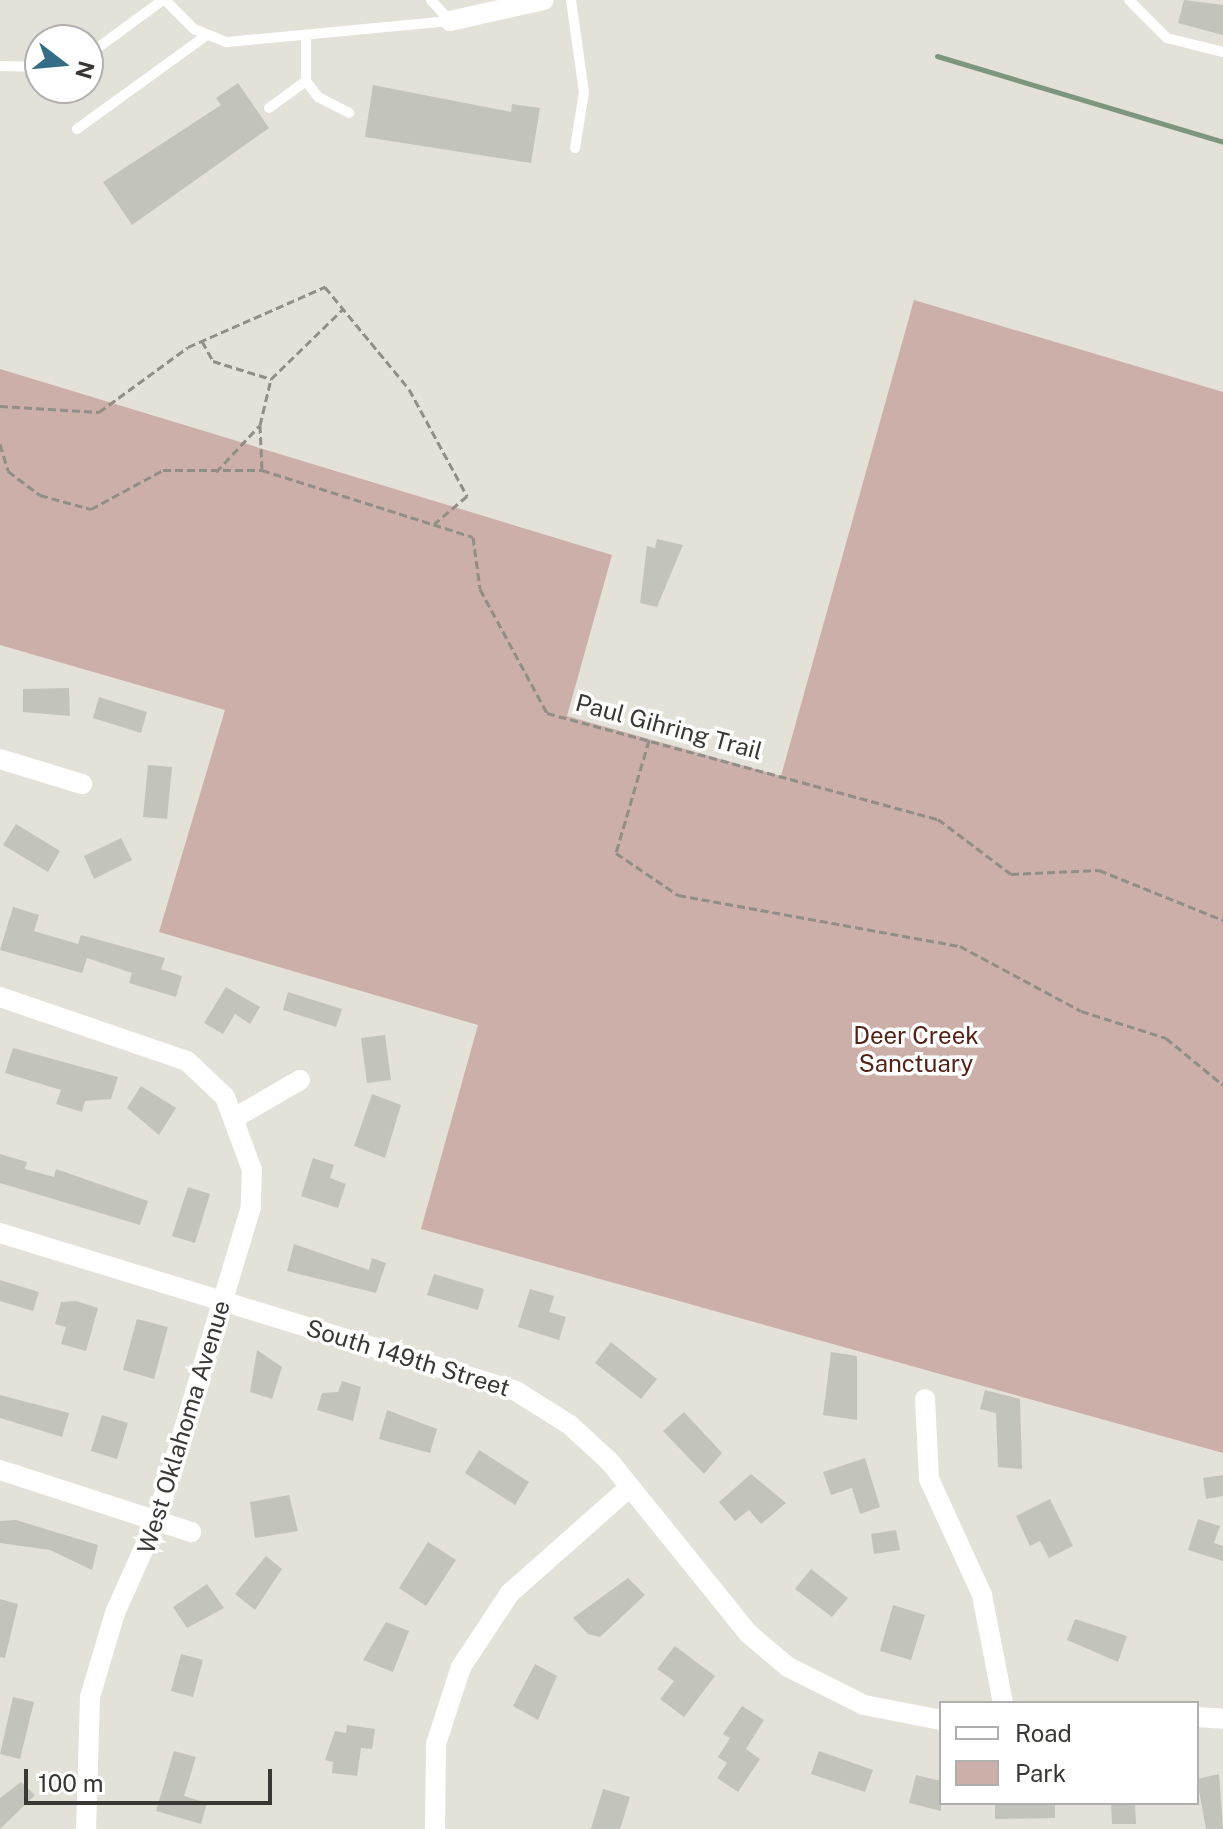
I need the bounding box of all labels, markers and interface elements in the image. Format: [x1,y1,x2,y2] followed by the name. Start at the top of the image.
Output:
[24,24,104,104] north arrow
[70,58,100,82] text: N
[572,688,766,766] street label: Paul Gihring Trail
[853,1022,979,1078] park label: Deer Creek Sanctuary
[132,1297,236,1557] street label: West Oklahoma Avenue
[303,1313,513,1403] street label: South 149th Street
[939,1701,1199,1805] legend
[1015,1719,1072,1747] text: Road
[28,1753,276,1803] scale bar
[1015,1759,1066,1787] text: Park
[38,1769,104,1797] text: 100 m

